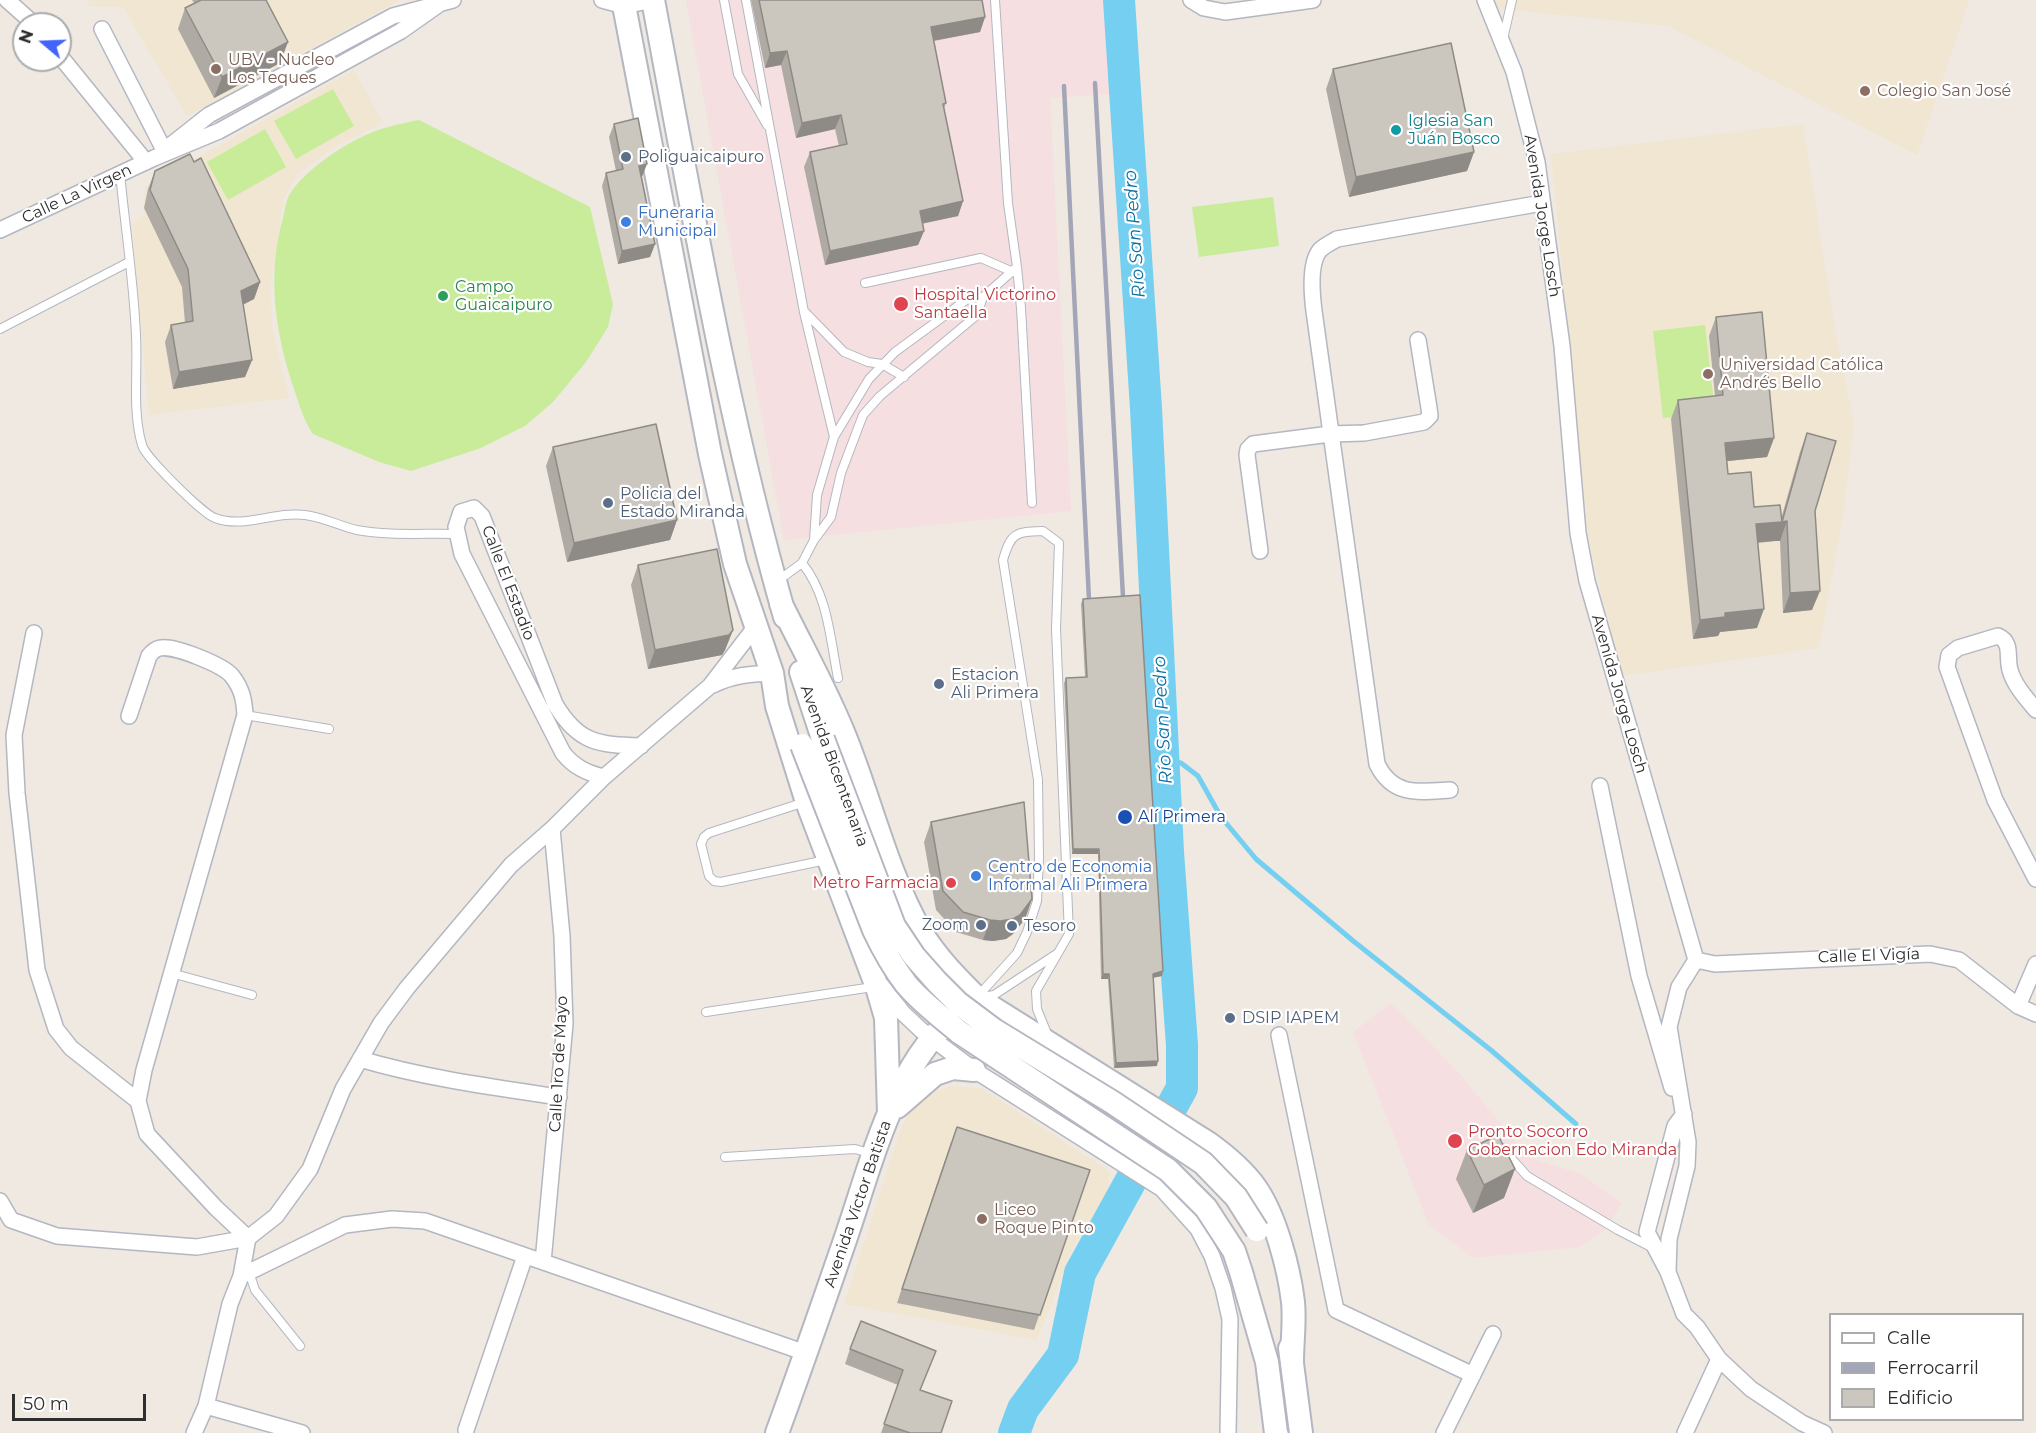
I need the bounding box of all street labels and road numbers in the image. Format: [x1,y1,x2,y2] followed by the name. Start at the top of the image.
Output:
[1520,133,1564,299] street label: Avenida Jorge Losch
[19,160,135,228] street label: Calle La Virgen
[477,523,539,643] street label: Calle El Estadio
[1587,612,1651,776] street label: Avenida Jorge Losch
[796,683,872,849] street label: Avenida Bicentenaria
[1818,945,1920,967] street label: Calle El Vigía
[546,995,572,1133] street label: Calle 1ro de Mayo
[820,1118,896,1290] street label: Avenida Víctor Batista

